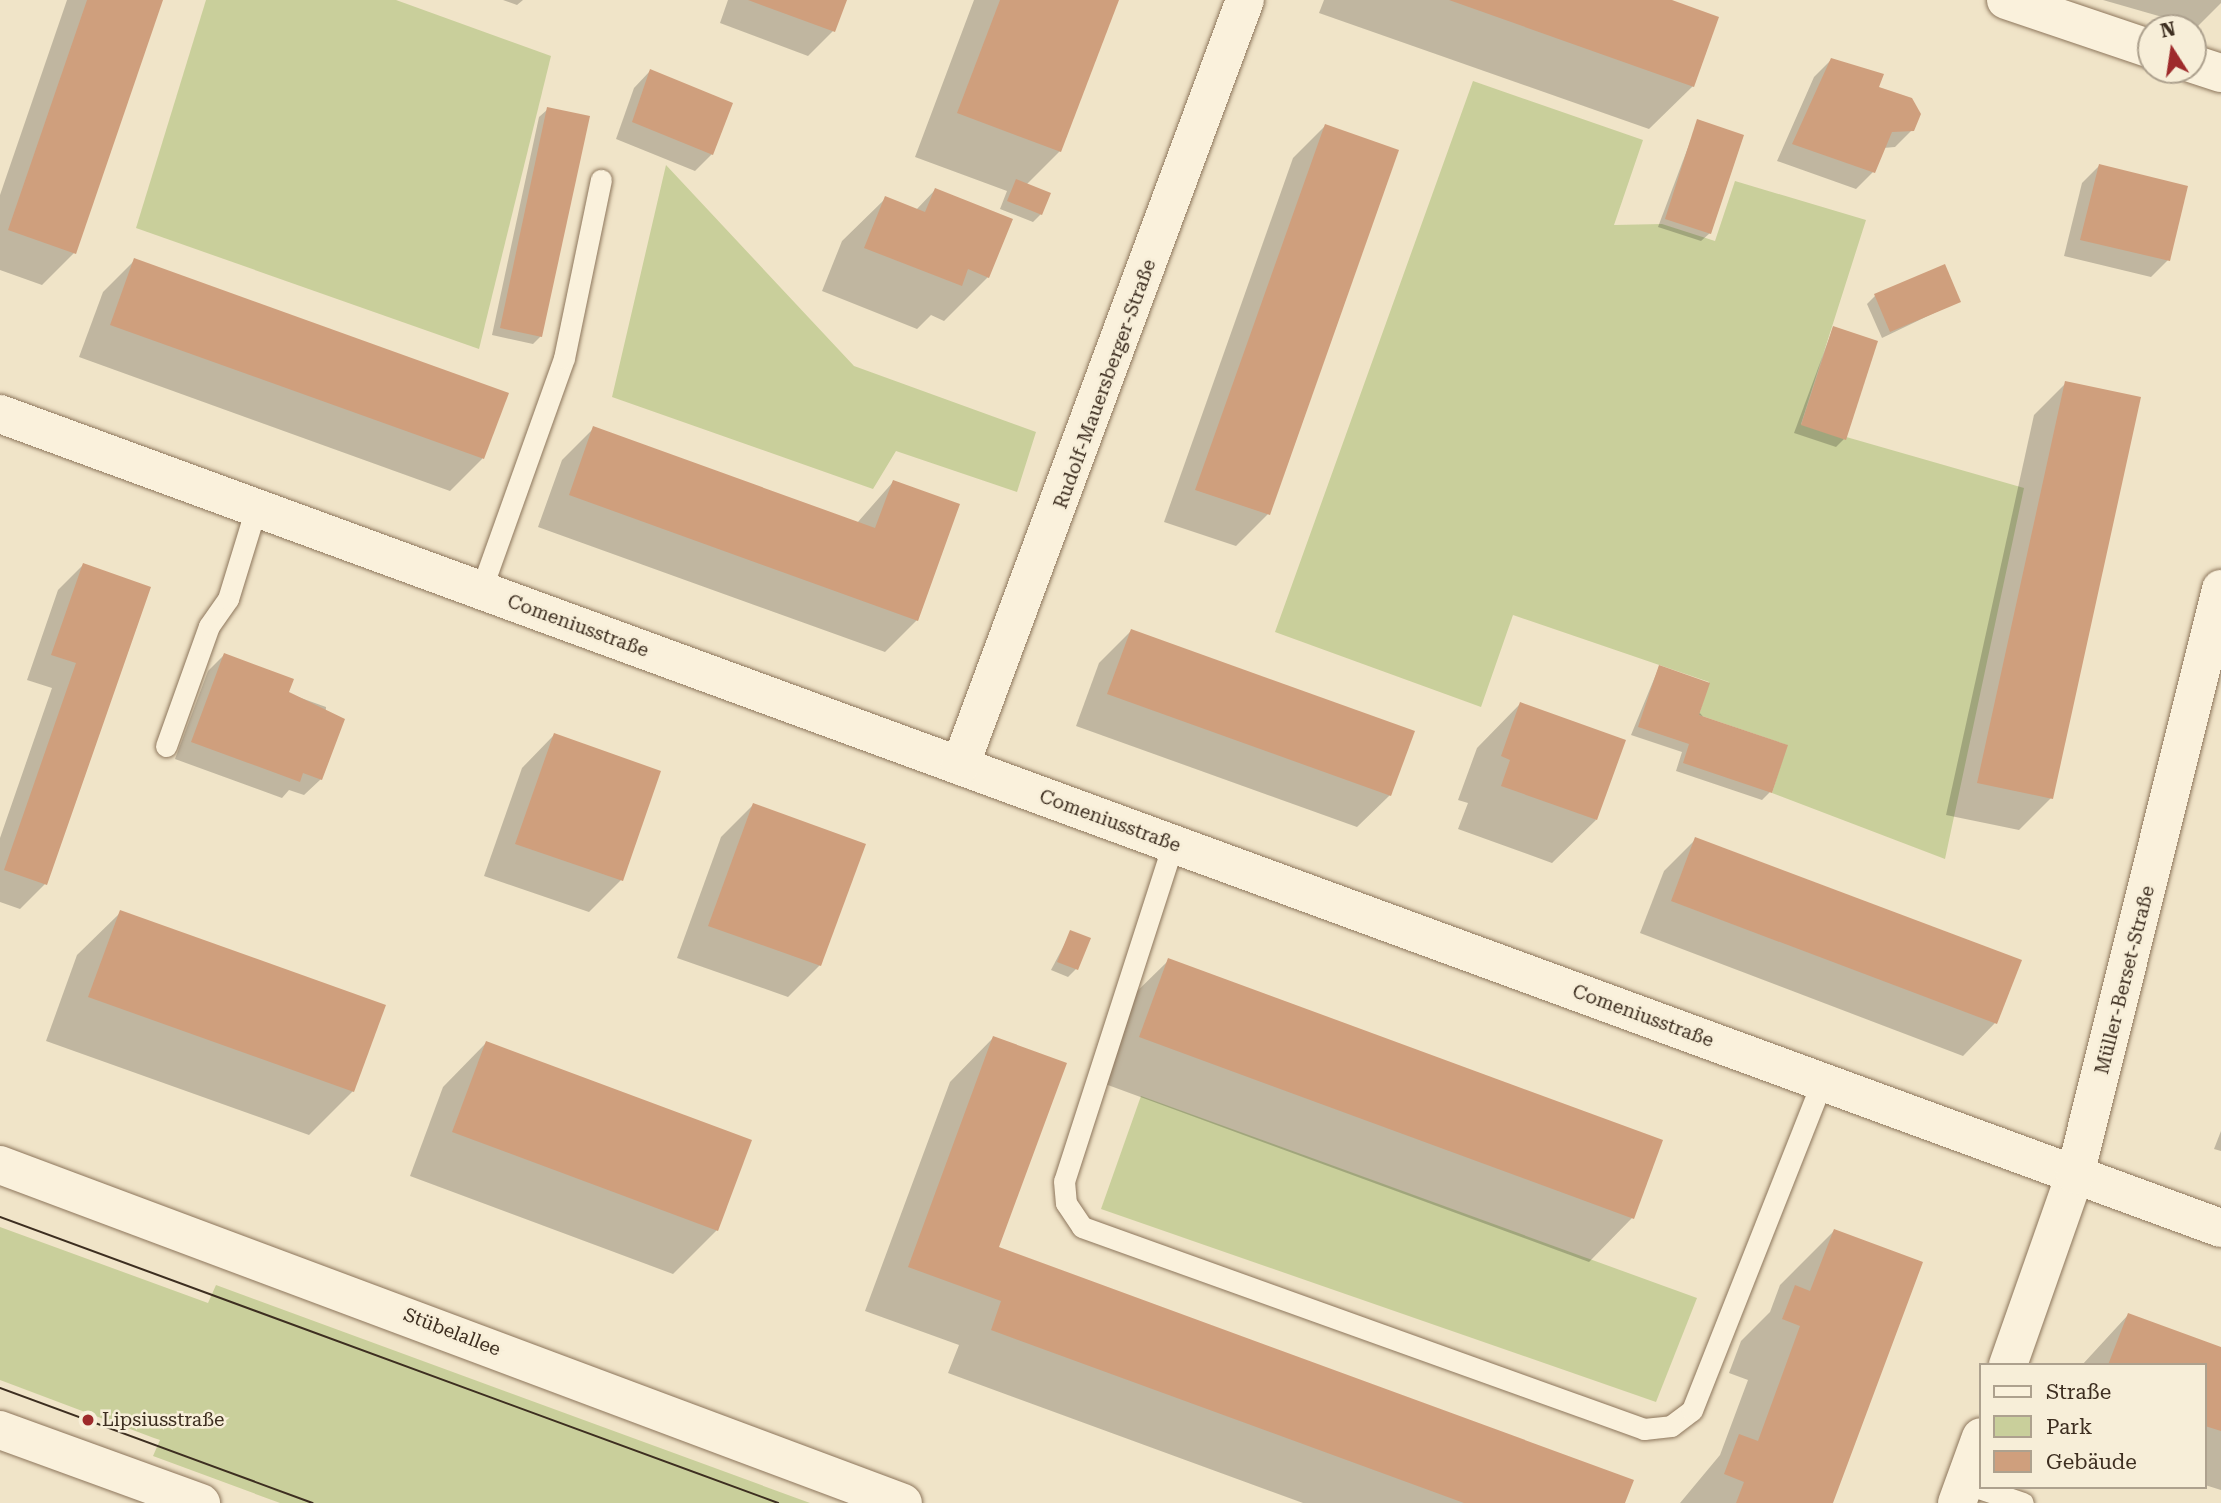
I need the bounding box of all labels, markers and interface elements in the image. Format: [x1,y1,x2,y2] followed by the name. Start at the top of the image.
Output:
[2137,14,2207,84] north arrow
[2158,17,2177,43] text: N
[1049,256,1161,512] street label: Rudolf-Mauersberger-Straße
[504,590,652,662] street label: Comeniusstraße
[1036,785,1184,857] street label: Comeniusstraße
[2091,883,2159,1077] street label: Müller-Berset-Straße
[1569,980,1717,1052] street label: Comeniusstraße
[400,1303,504,1361] street label: Stübelallee
[1980,1363,2207,1489] legend
[2046,1380,2111,1404] text: Straße
[102,1409,224,1431] place label: Lipsiusstraße
[80,1412,96,1428] marker: Lipsiusstraße
[2046,1415,2092,1439] text: Park
[2046,1450,2137,1474] text: Gebäude

